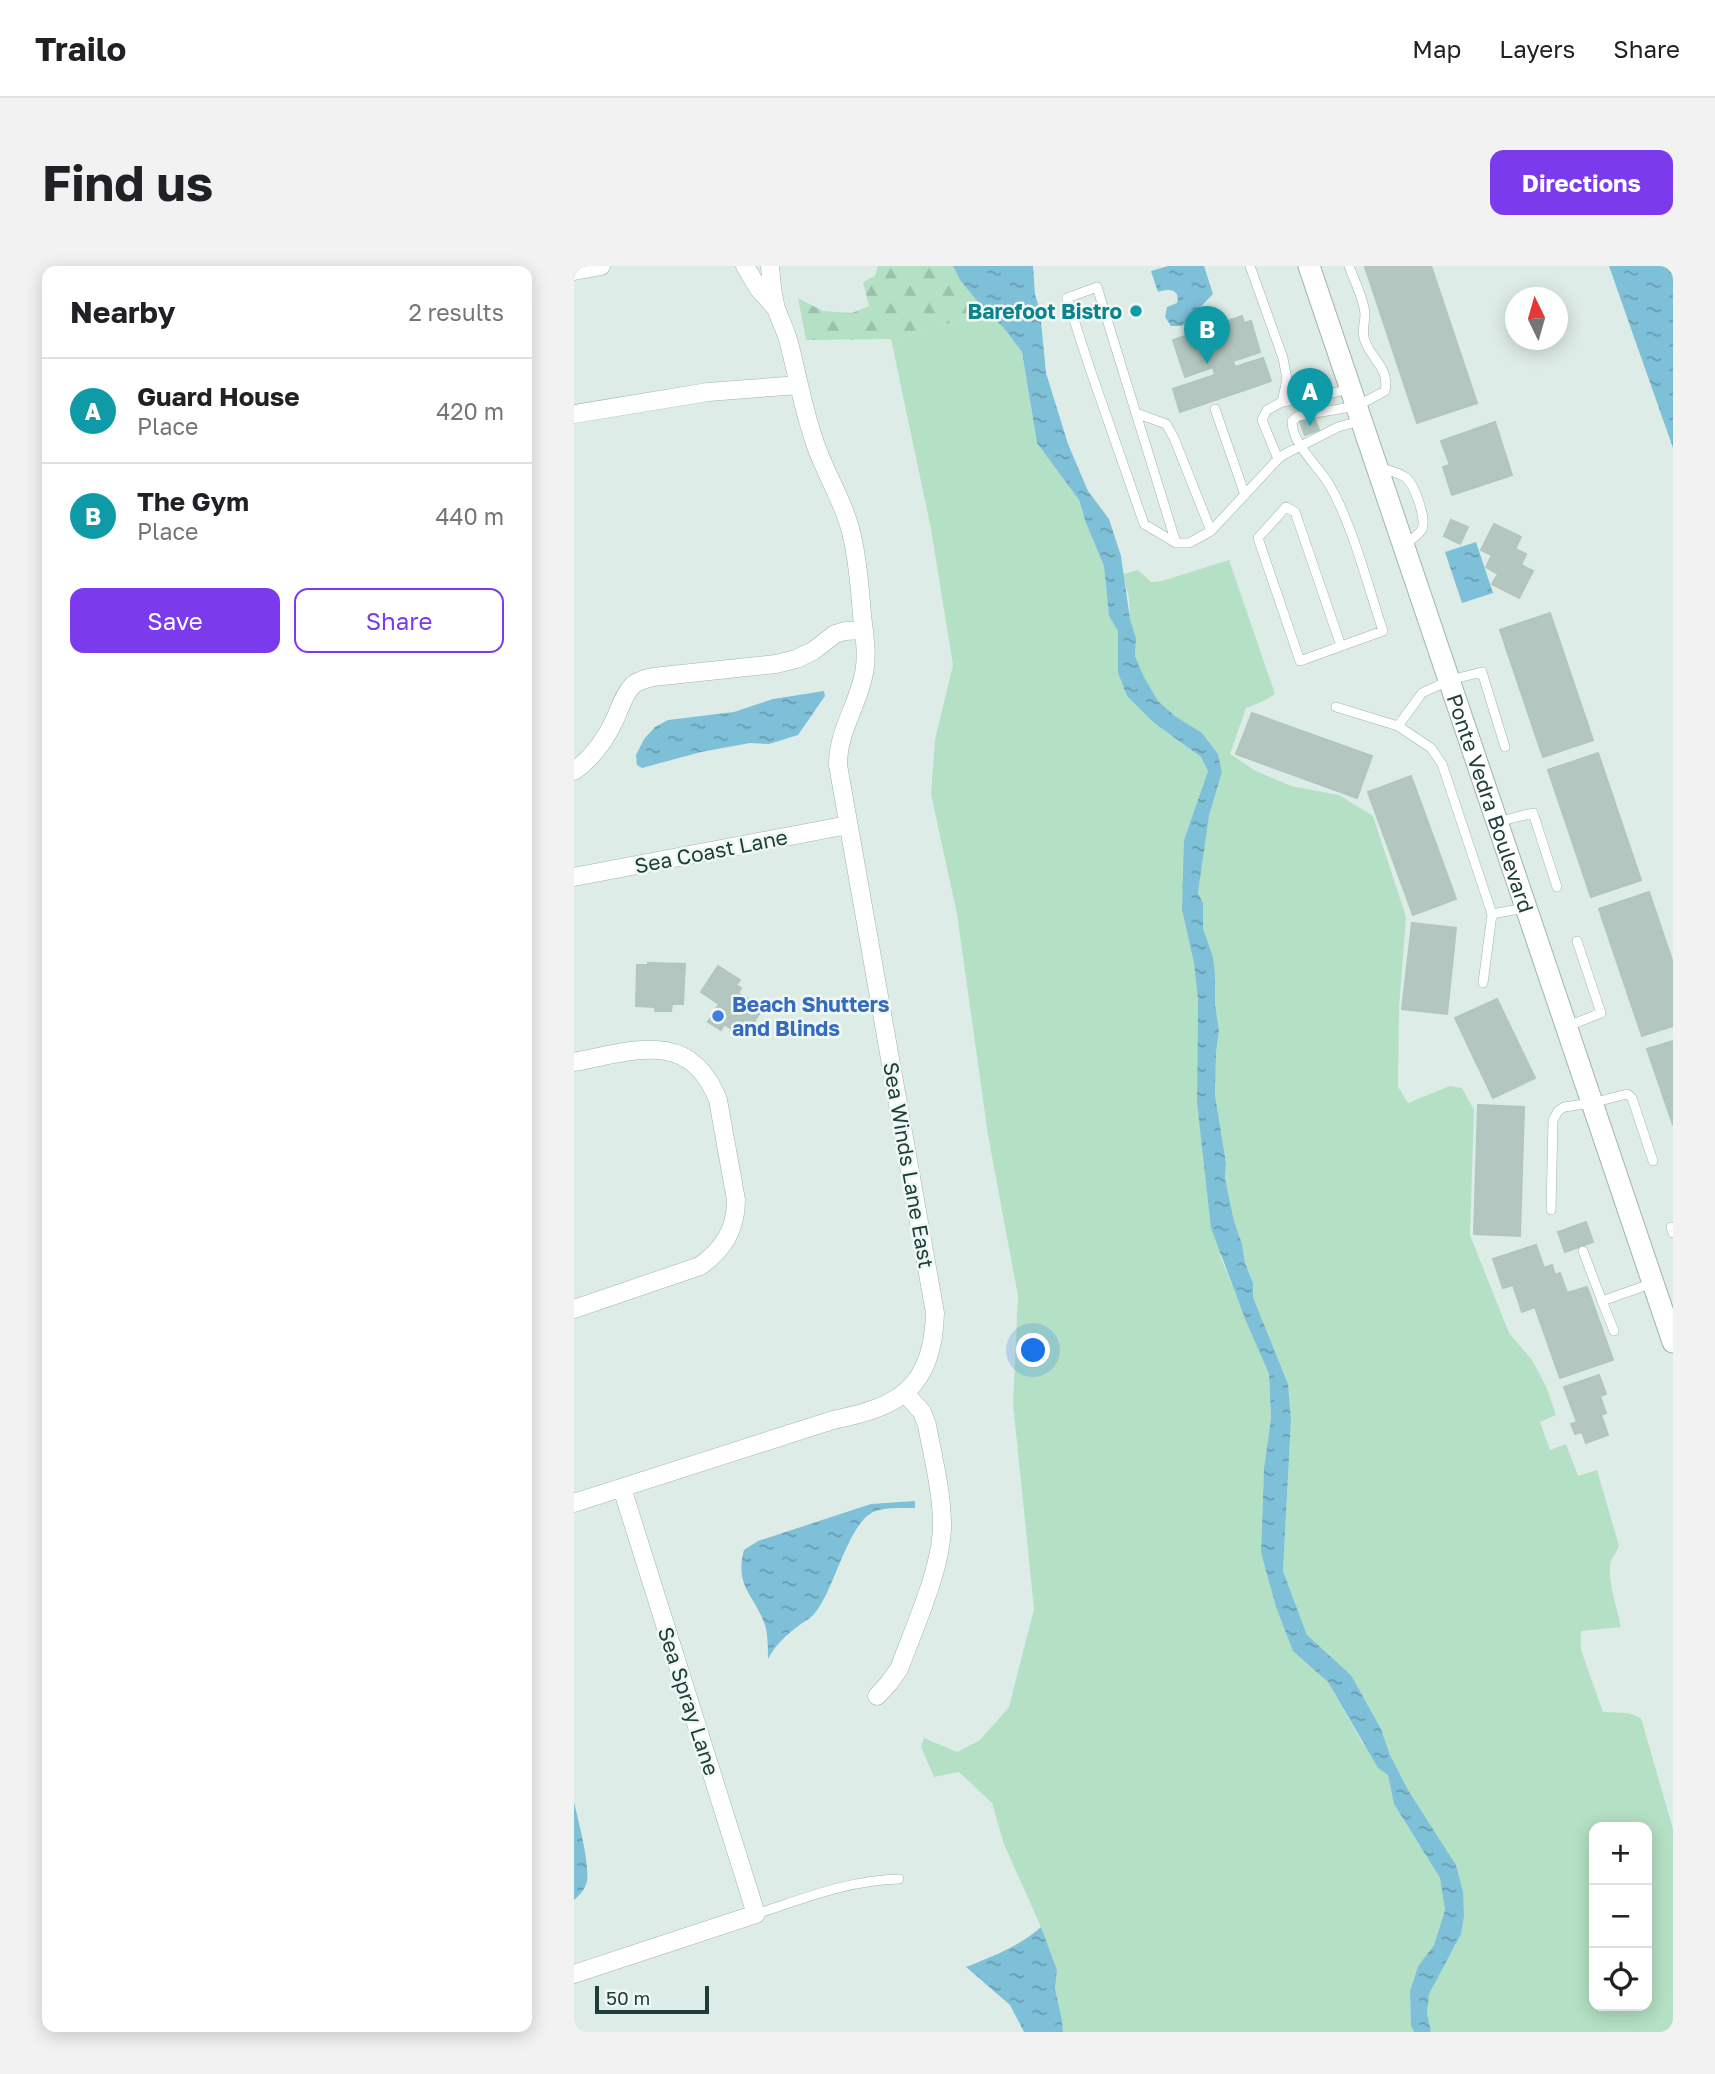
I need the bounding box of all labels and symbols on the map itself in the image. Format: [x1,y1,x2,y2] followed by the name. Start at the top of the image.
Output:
[1505,287,1568,350] north arrow
[967,298,1122,324] place label: Barefoot Bistro
[1128,303,1144,319] marker: Barefoot Bistro
[1184,306,1230,364] pin: B
[1287,368,1333,426] pin: A
[1442,690,1540,916] street label: Ponte Vedra Boulevard
[632,823,790,879] street label: Sea Coast Lane
[732,991,890,1041] place label: Beach Shutters and Blinds
[710,1008,726,1024] marker: Beach Shutters and Blinds
[878,1060,940,1270] street label: Sea Winds Lane East
[1016,1333,1050,1367] your location
[653,1623,725,1779] street label: Sea Spray Lane
[595,1983,709,2015] scale bar

